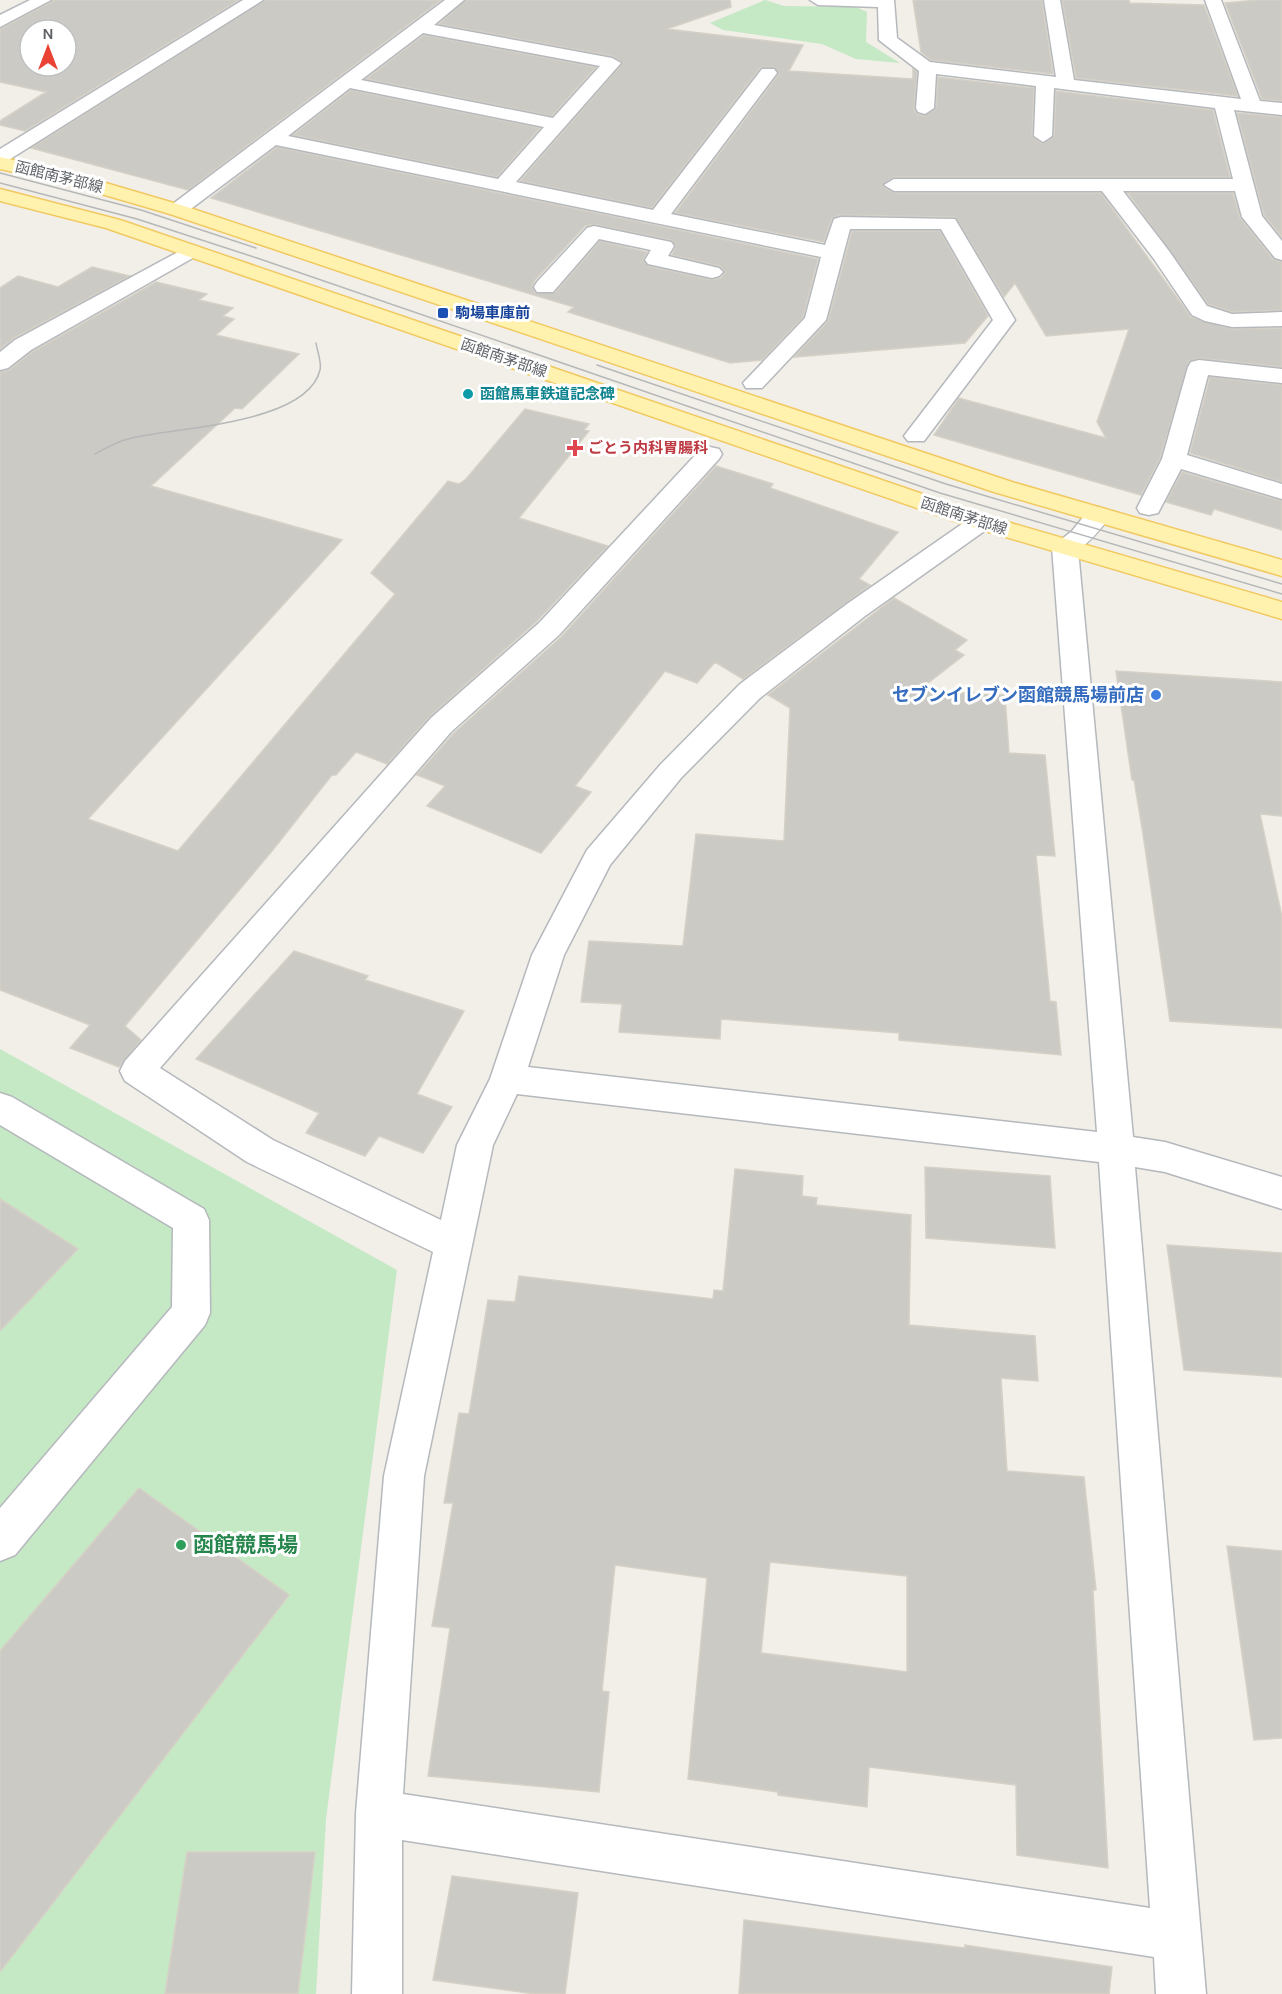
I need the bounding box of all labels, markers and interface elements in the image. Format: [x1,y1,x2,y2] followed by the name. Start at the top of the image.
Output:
[18,18,78,78] north arrow
[42,24,54,43] text: N
[13,157,105,197] street label: 函館南茅部線
[455,304,530,322] place label: 駒場車庫前
[436,306,450,320] marker: 駒場車庫前
[459,335,549,381] street label: 函館南茅部線
[480,385,615,403] place label: 函館馬車鉄道記念碑
[461,387,475,401] marker: 函館馬車鉄道記念碑
[566,439,584,457] marker: ごとう内科胃腸科
[588,439,708,457] place label: ごとう内科胃腸科
[918,494,1010,538] street label: 函館南茅部線
[892,684,1144,706] place label: セブンイレブン函館競馬場前店
[1149,688,1163,702] marker: セブンイレブン函館競馬場前店
[193,1533,298,1557] place label: 函館競馬場
[174,1538,188,1552] marker: 函館競馬場

